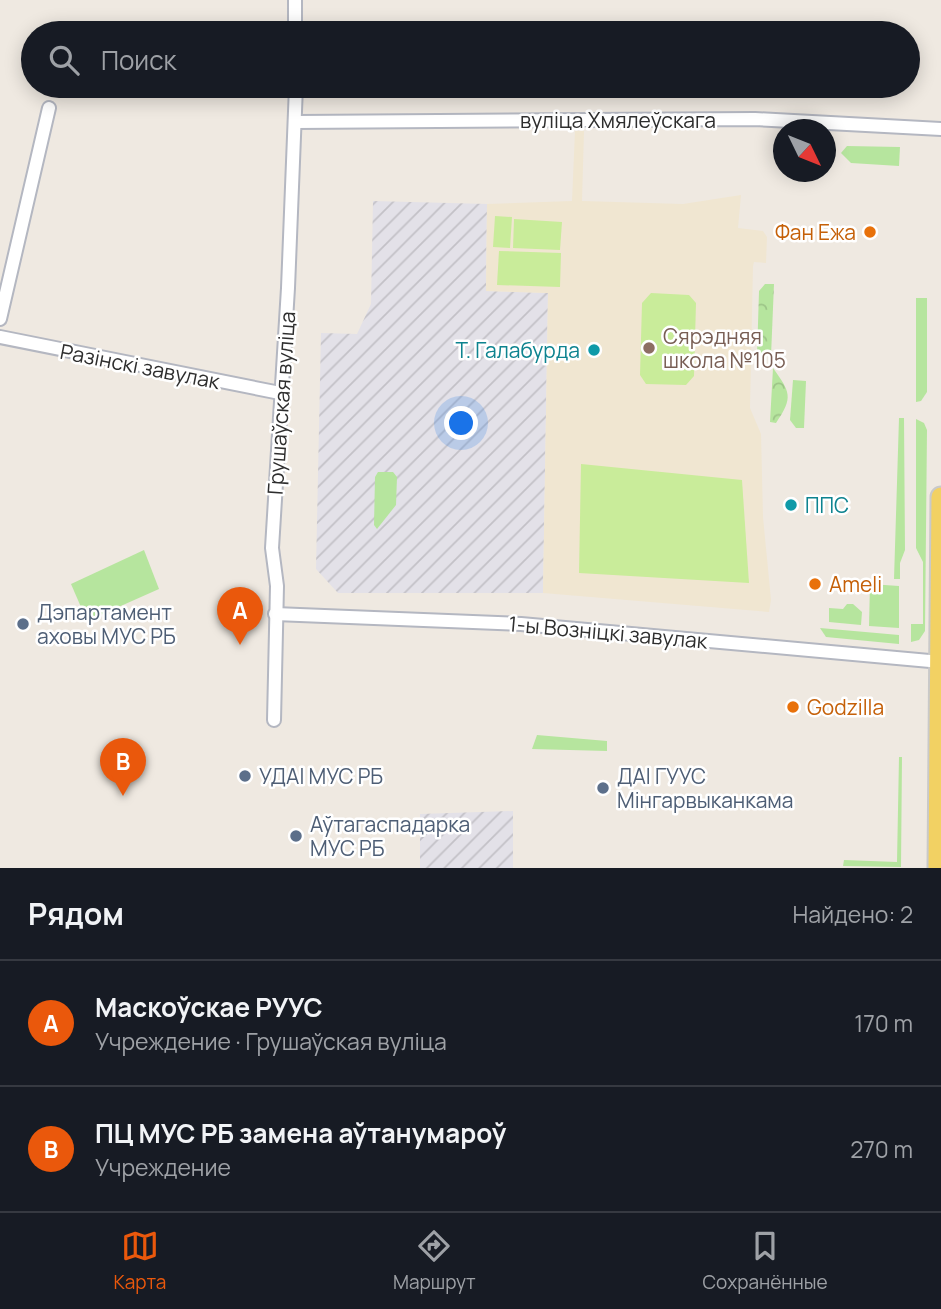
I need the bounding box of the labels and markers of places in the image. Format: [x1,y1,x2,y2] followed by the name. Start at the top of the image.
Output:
[775,218,856,246] place label: Фан Ежа
[862,224,878,240] marker: Фан Ежа
[663,322,786,374] place label: Сярэдняя школа №105
[455,336,580,364] place label: Т. Галабурда
[641,340,657,356] marker: Сярэдняя школа №105
[586,342,602,358] marker: Т. Галабурда
[805,491,849,519] place label: ППС
[783,497,799,513] marker: ППС
[829,570,882,598] place label: Ameli
[807,576,823,592] marker: Ameli
[217,587,263,645] pin: A
[37,598,176,650] place label: Дэпартамент аховы МУС РБ
[15,616,31,632] marker: Дэпартамент аховы МУС РБ
[807,693,884,721] place label: Godzilla
[785,699,801,715] marker: Godzilla
[100,738,146,796] pin: B
[259,762,383,790] place label: УДАІ МУС РБ
[617,762,793,814] place label: ДАІ ГУУС Мінгарвыканкама
[237,768,253,784] marker: УДАІ МУС РБ
[595,780,611,796] marker: ДАІ ГУУС Мінгарвыканкама
[310,810,470,862] place label: Аўтагаспадарка МУС РБ
[288,828,304,844] marker: Аўтагаспадарка МУС РБ

